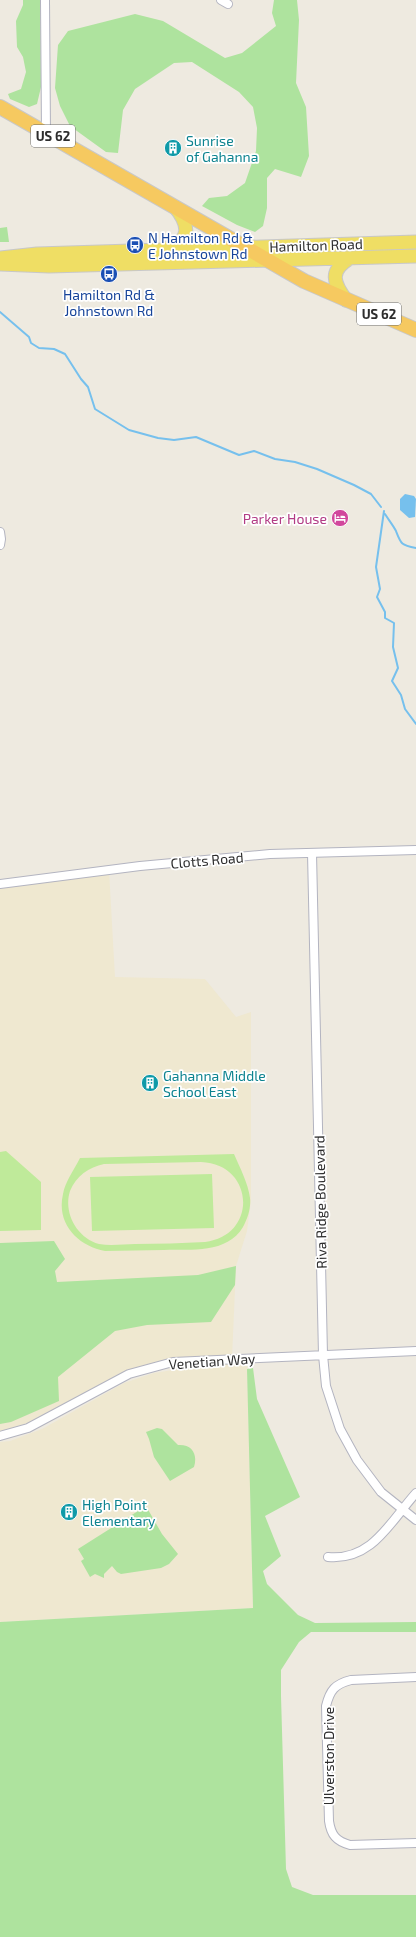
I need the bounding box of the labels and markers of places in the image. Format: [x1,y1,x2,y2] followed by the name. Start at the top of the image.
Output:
[186,132,258,165] place label: Sunrise of Gahanna
[163,138,183,158] building icon: Sunrise of Gahanna
[148,229,253,262] place label: N Hamilton Rd & E Johnstown Rd
[125,235,145,255] bus stop icon: N Hamilton Rd & E Johnstown Rd
[99,264,119,284] bus stop icon: Hamilton Rd & Johnstown Rd
[63,286,155,319] place label: Hamilton Rd & Johnstown Rd
[330,508,350,528] hotel icon: Parker House
[243,510,327,527] place label: Parker House
[163,1067,266,1100] place label: Gahanna Middle School East
[140,1073,160,1093] building icon: Gahanna Middle School East
[82,1496,156,1529] place label: High Point Elementary
[59,1502,79,1522] building icon: High Point Elementary

